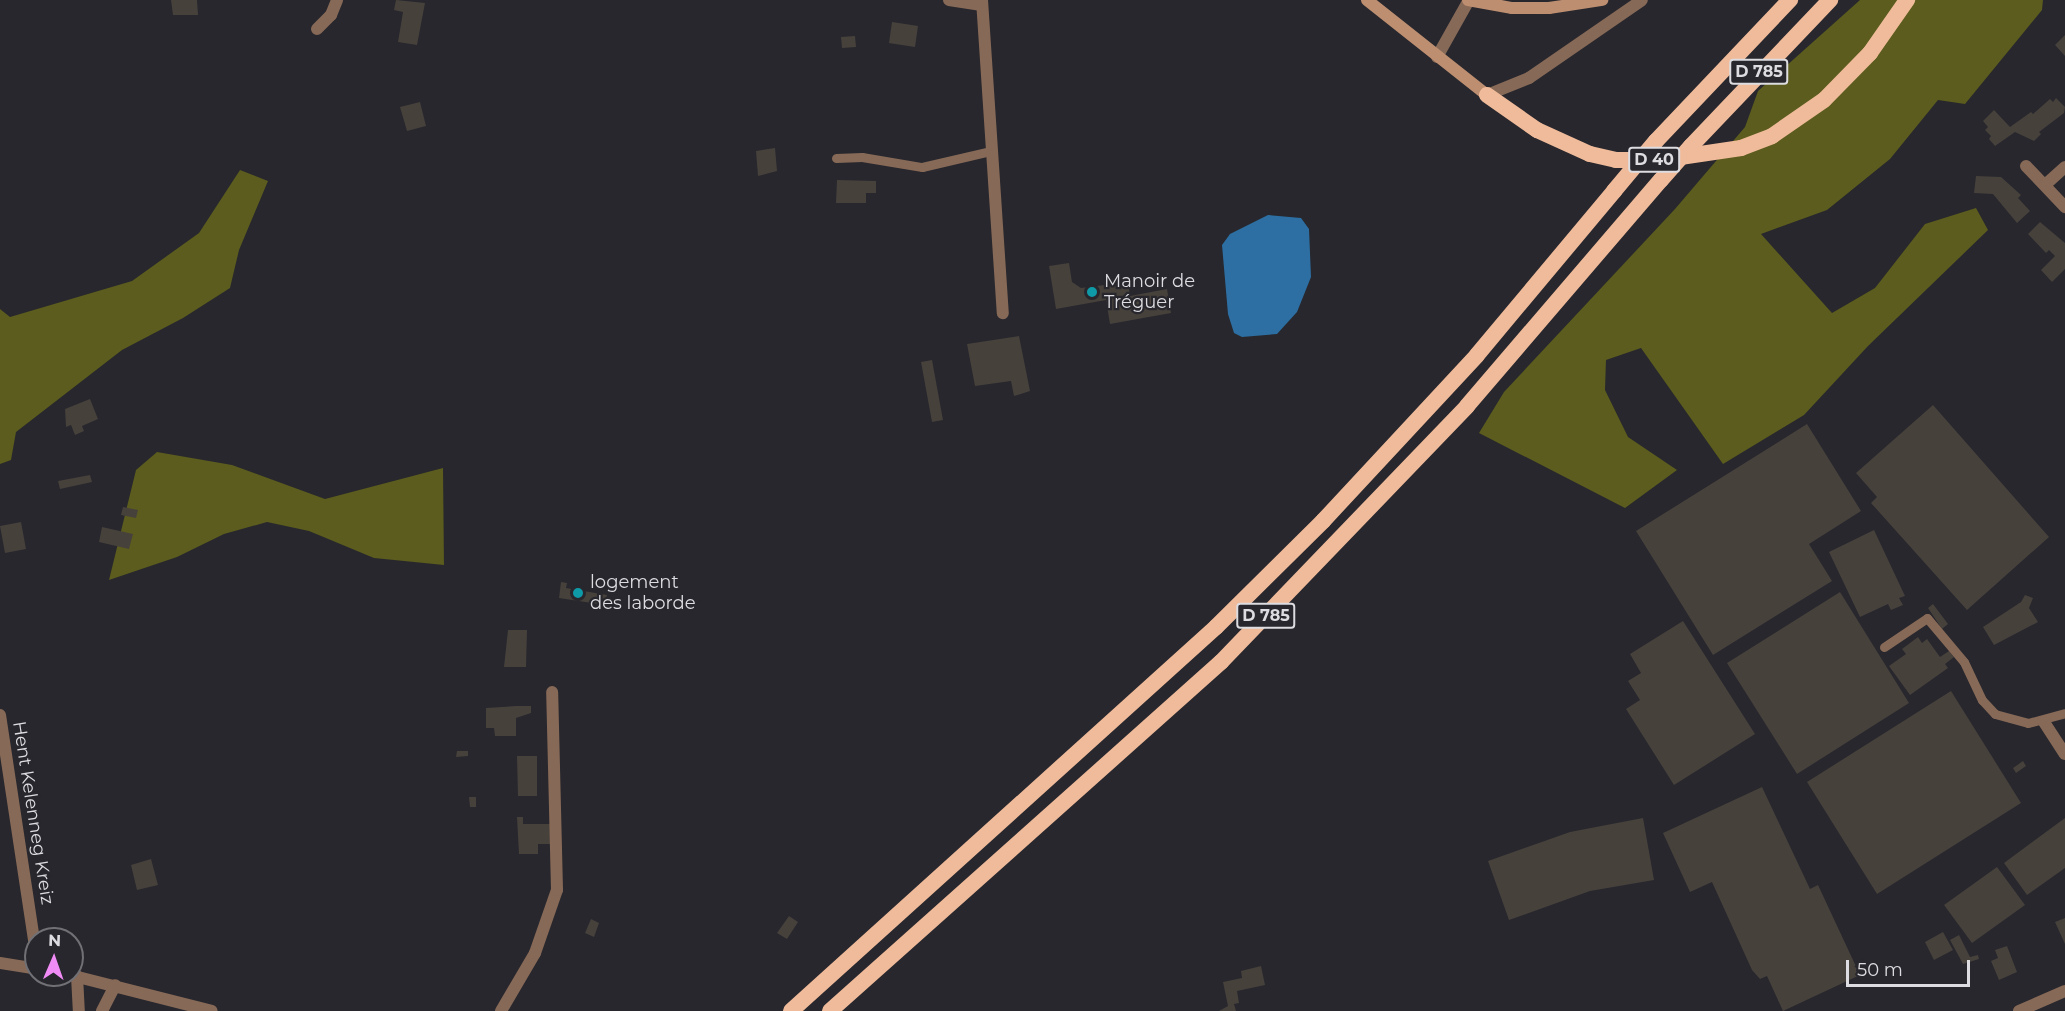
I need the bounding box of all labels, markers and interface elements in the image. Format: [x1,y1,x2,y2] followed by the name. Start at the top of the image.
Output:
[1729,59,1789,85] road number: D 785
[1627,147,1681,173] road number: D 40
[1104,271,1195,314] place label: Manoir de Tréguer
[1085,285,1099,299] marker: Manoir de Tréguer
[590,572,696,614] place label: logement des laborde
[571,586,585,600] marker: logement des laborde
[1236,603,1296,629] road number: D 785
[8,720,58,906] street label: Hent Kelenneg Kreiz
[24,927,84,987] north arrow
[48,931,61,950] text: N
[1849,948,1974,986] scale bar
[1857,959,1903,981] text: 50 m

